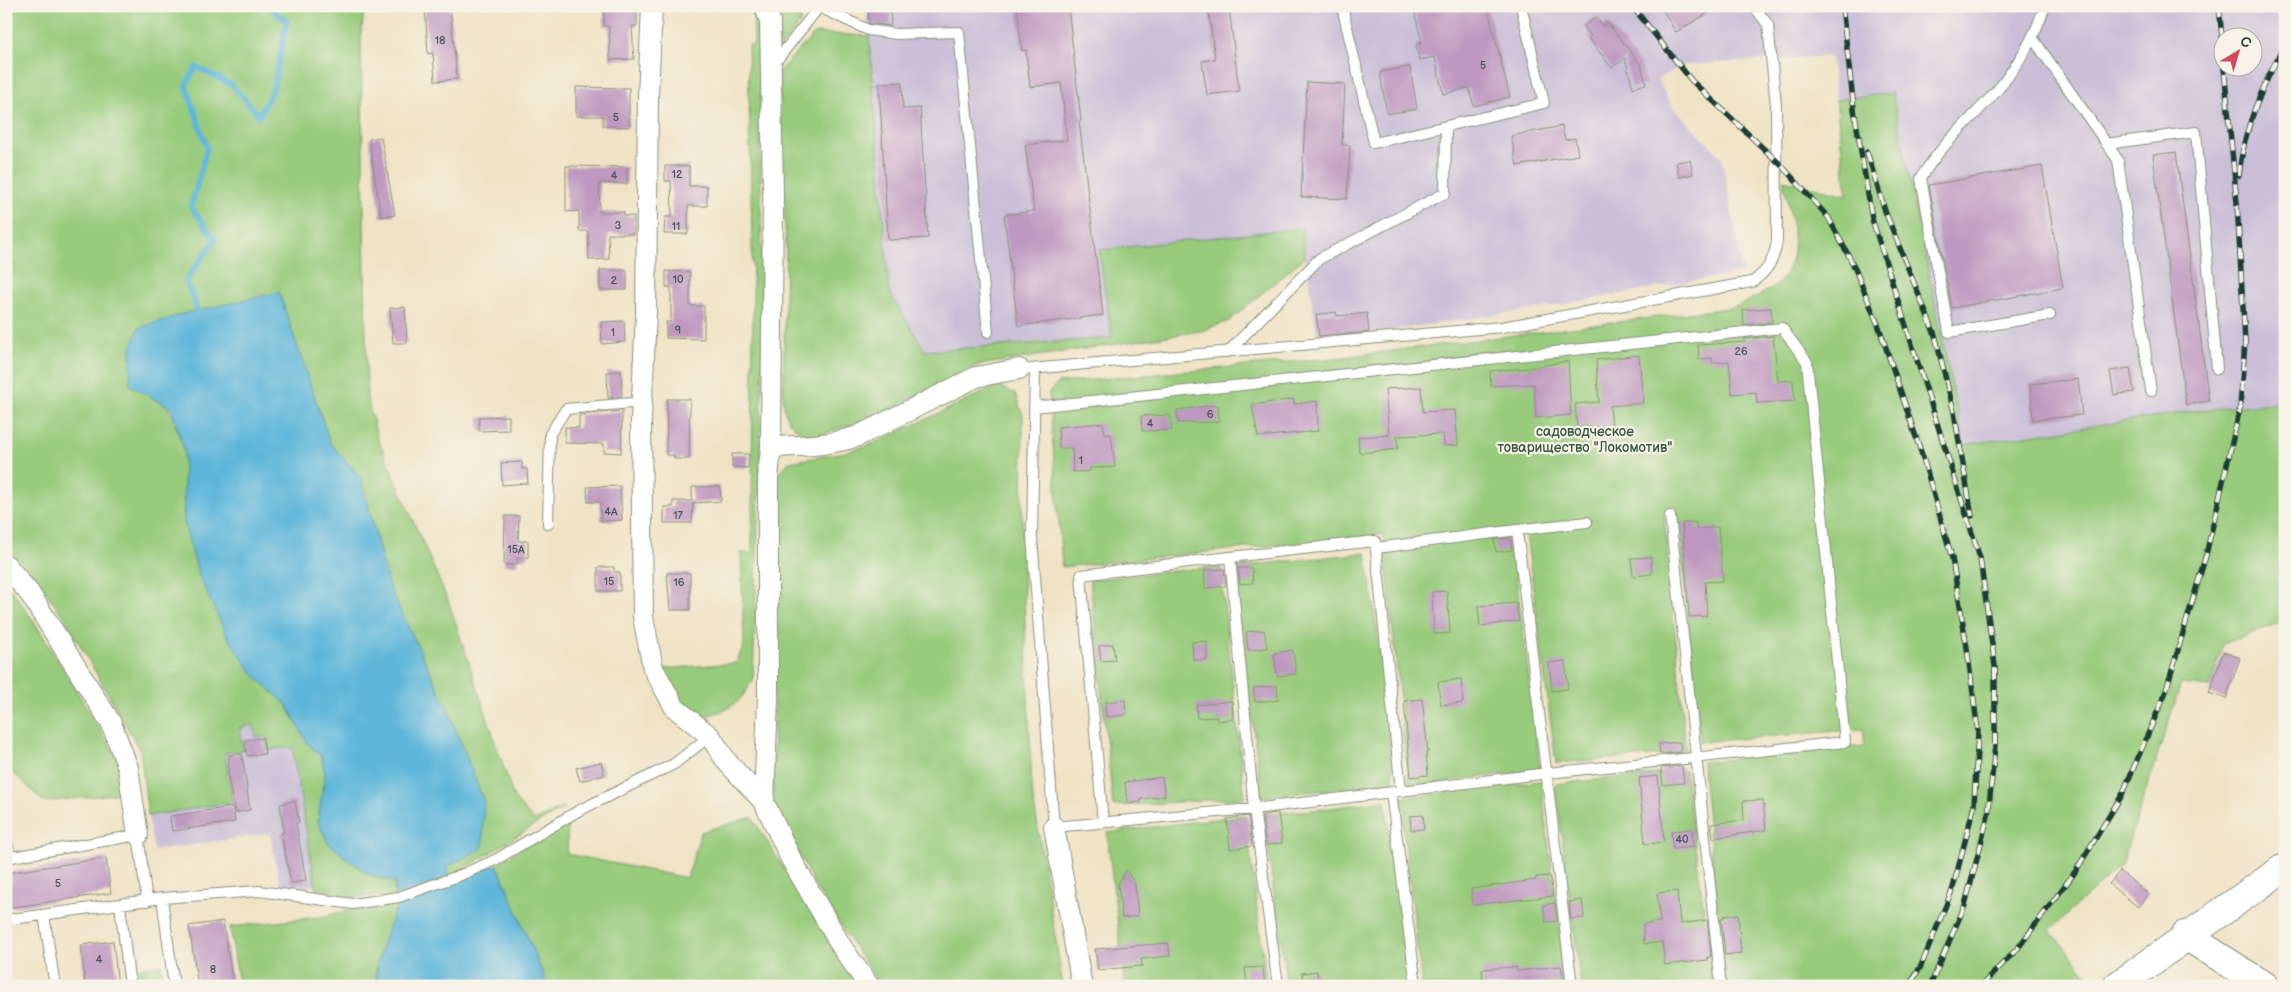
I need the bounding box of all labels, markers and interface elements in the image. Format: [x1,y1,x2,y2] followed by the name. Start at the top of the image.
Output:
[2214,28,2264,78] north arrow
[2237,32,2255,52] text: С
[435,34,445,47] house number: 18
[1480,59,1486,72] house number: 5
[613,111,619,124] house number: 5
[672,168,683,181] house number: 12
[611,169,618,182] house number: 4
[615,219,622,232] house number: 3
[672,220,680,233] house number: 11
[673,273,684,286] house number: 10
[611,274,618,287] house number: 2
[675,324,681,337] house number: 9
[611,326,615,339] house number: 1
[1734,345,1748,358] house number: 26
[1207,408,1214,421] house number: 6
[1147,417,1154,430] house number: 4
[1498,423,1673,456] park label: садоводческое товарищество "Локомотив"
[1079,454,1083,467] house number: 1
[604,505,618,518] house number: 4А
[673,509,683,522] house number: 17
[507,543,525,556] house number: 15А
[604,575,614,588] house number: 15
[674,576,685,589] house number: 16
[1675,833,1689,846] house number: 40
[55,877,61,890] house number: 5
[96,953,103,966] house number: 4
[210,963,216,976] house number: 8

